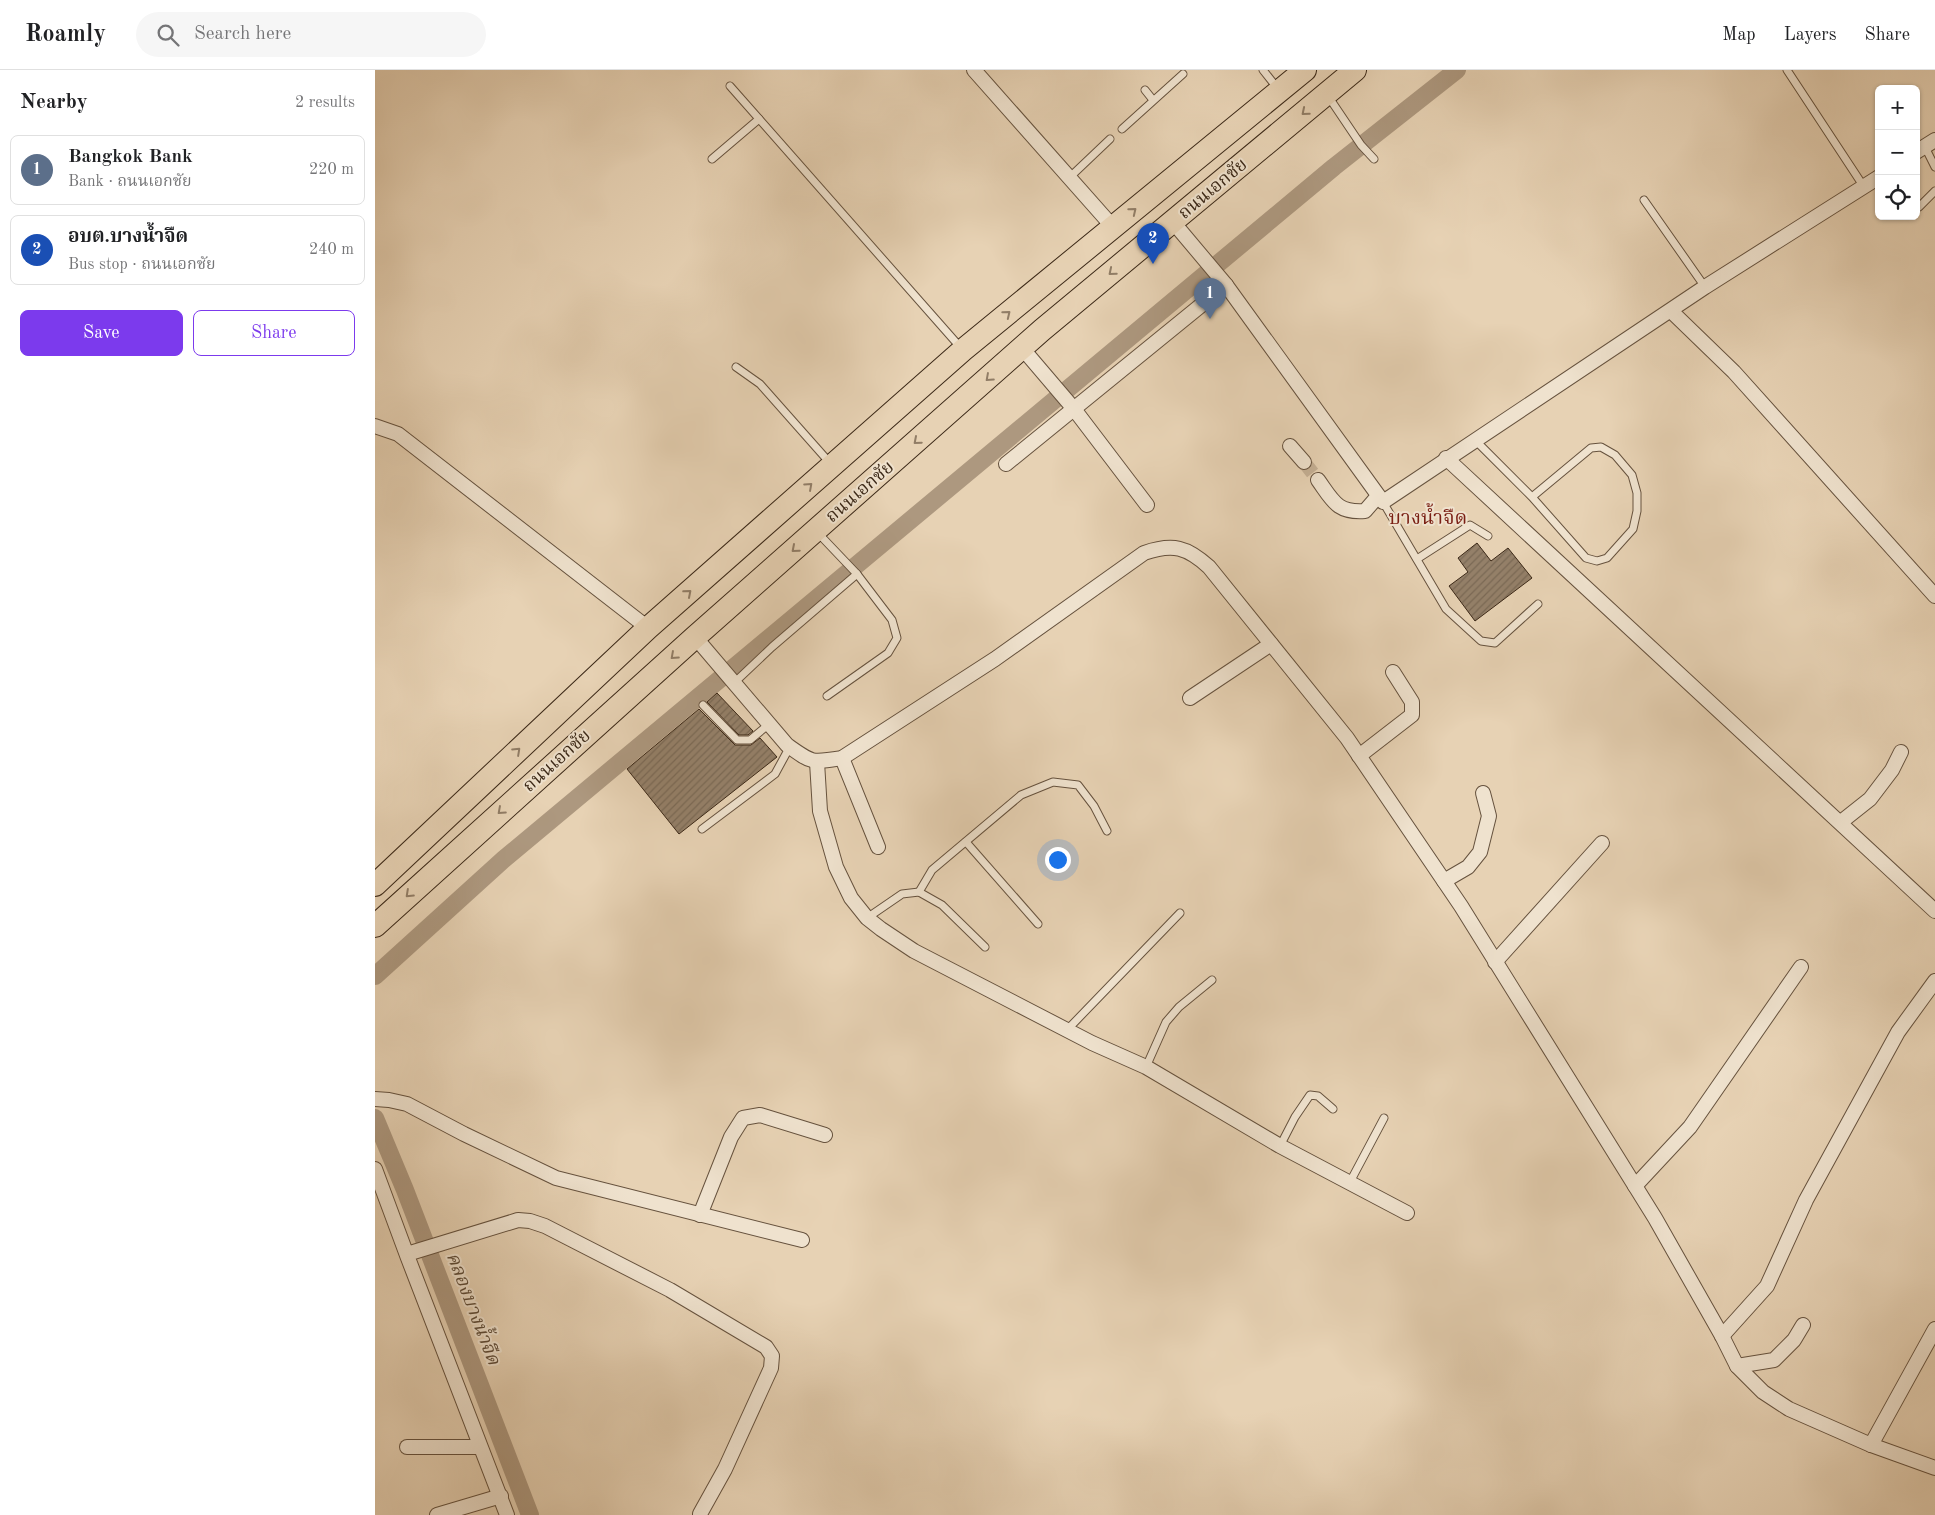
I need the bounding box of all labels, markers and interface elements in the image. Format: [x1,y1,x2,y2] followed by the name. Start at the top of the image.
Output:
[136,12,486,57] search box
[154,21,182,49] icon: search
[25,23,106,47] text: Roamly
[194,25,291,44] text: Search here
[1722,26,1756,44] text: Map
[1784,26,1836,44] text: Layers
[1864,26,1910,44] text: Share
[1875,85,1920,220] map controls
[1875,85,1920,130] button: +
[20,92,88,113] text: Nearby
[295,95,355,111] text: 2 results
[1301,107,1310,116] one-way arrow
[1875,130,1920,175] button: −
[68,148,193,167] text: Bangkok Bank
[1175,155,1251,223] street label: ถนนเอกชัย
[32,162,42,178] text: 1
[309,162,354,178] text: 220 m
[68,174,192,190] text: Bank · ถนนเอกชัย
[1875,175,1920,220] button: locate
[1127,207,1136,216] one-way arrow
[1137,223,1169,264] pin: 2
[68,228,188,247] text: อบต.บางน้ำจืด
[32,242,42,258] text: 2
[309,242,354,258] text: 240 m
[68,257,215,273] text: Bus stop · ถนนเอกชัย
[1109,267,1118,275] one-way arrow
[1194,278,1226,319] pin: 1
[20,310,183,356] button: Save
[193,310,355,356] button: Share
[1001,311,1010,319] one-way arrow
[985,372,994,381] one-way arrow
[914,435,923,444] one-way arrow
[822,457,897,526] street label: ถนนเอกชัย
[804,482,813,491] one-way arrow
[1389,502,1467,529] district label: บางน้ำจืด
[792,543,801,552] one-way arrow
[682,590,691,599] one-way arrow
[670,651,679,660] one-way arrow
[519,726,594,796] street label: ถนนเอกชัย
[512,748,521,757] one-way arrow
[497,806,506,815] one-way arrow
[1045,847,1071,873] your location
[406,888,415,897] one-way arrow
[442,1248,509,1369] water label: คลองบางน้ำจืด

